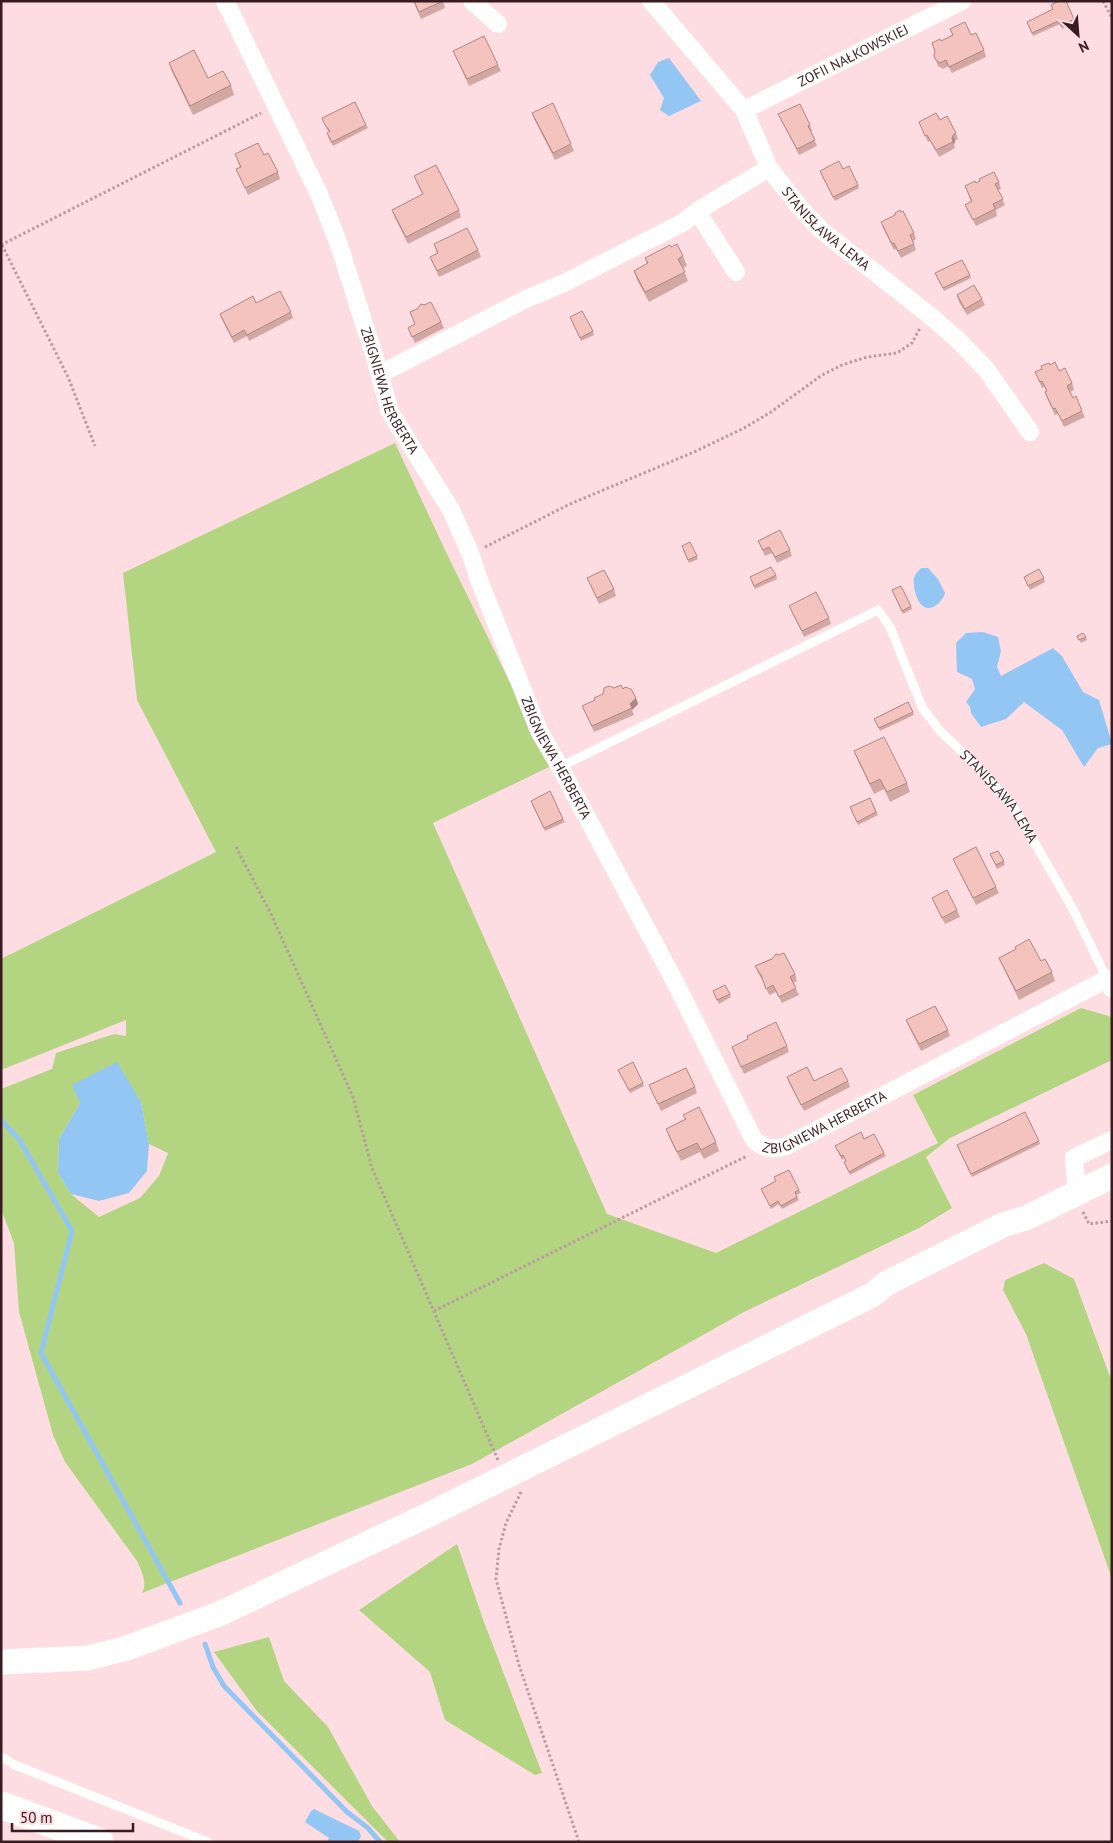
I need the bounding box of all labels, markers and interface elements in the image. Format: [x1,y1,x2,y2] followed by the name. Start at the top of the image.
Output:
[1053,10,1103,60] north arrow
[795,20,911,91] street label: ZOFII NAŁKOWSKIEJ
[1076,37,1092,57] text: N
[778,183,874,275] street label: STANISŁAWA LEMA
[357,325,423,458] street label: ZBIGNIEWA HERBERTA
[517,694,595,823] street label: ZBIGNIEWA HERBERTA
[956,746,1042,847] street label: STANISŁAWA LEMA
[760,1086,890,1157] street label: ZBIGNIEWA HERBERTA
[12,1800,134,1832] scale bar
[20,1808,53,1827] text: 50 m

